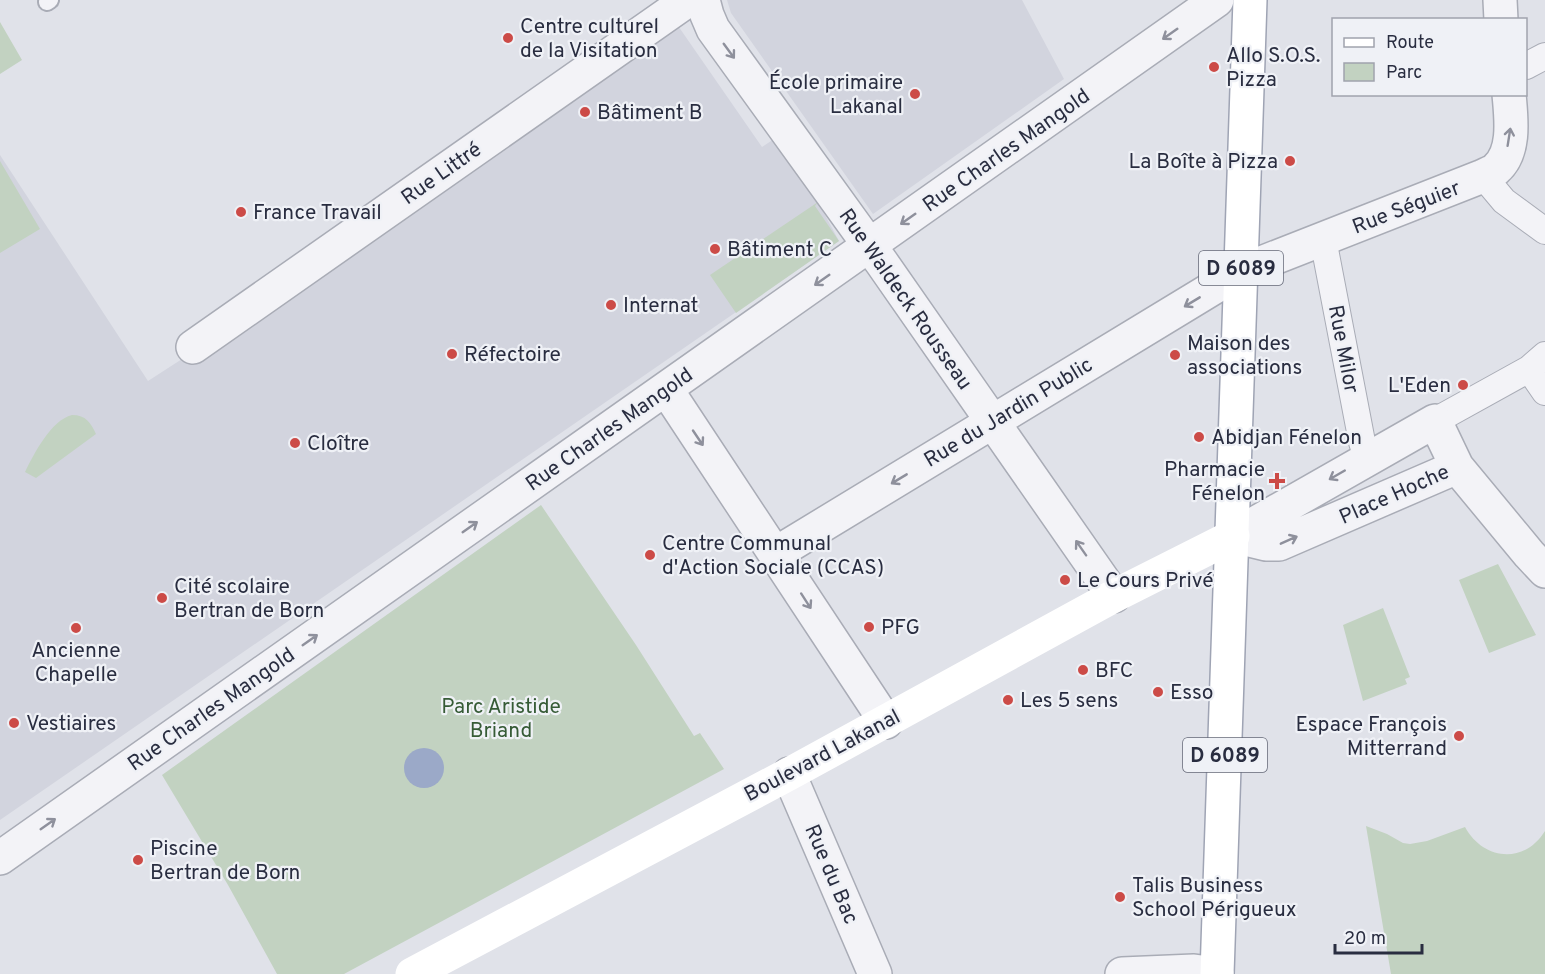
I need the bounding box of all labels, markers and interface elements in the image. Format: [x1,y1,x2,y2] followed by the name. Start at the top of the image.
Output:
[520,14,659,65] place label: Centre culturel de la Visitation
[1332,18,1527,96] legend
[1162,28,1178,40] one-way arrow
[501,31,515,45] marker: Centre culturel de la Visitation
[1386,32,1434,55] text: Route
[723,43,736,59] one-way arrow
[1226,43,1320,94] place label: Allo S.O.S. Pizza
[1207,60,1221,74] marker: Allo S.O.S. Pizza
[1386,62,1422,85] text: Parc
[769,69,903,121] place label: École primaire Lakanal
[918,83,1096,219] street label: Rue Charles Mangold
[908,87,922,101] marker: École primaire Lakanal
[597,100,702,127] place label: Bâtiment B
[578,105,592,119] marker: Bâtiment B
[1504,127,1515,147] one-way arrow
[396,137,487,212] street label: Rue Littré
[1129,149,1278,176] place label: La Boîte à Pizza
[1283,154,1297,168] marker: La Boîte à Pizza
[1349,175,1464,241] street label: Rue Séguier
[253,200,382,227] place label: France Travail
[832,204,978,396] street label: Rue Waldeck Rousseau
[234,205,248,219] marker: France Travail
[900,213,916,225] one-way arrow
[727,237,832,264] place label: Bâtiment C
[708,242,722,256] marker: Bâtiment C
[1199,251,1283,285] road number: D 6089
[814,274,830,286] one-way arrow
[623,293,698,320] place label: Internat
[1184,296,1201,308] one-way arrow
[604,298,618,312] marker: Internat
[1321,303,1364,396] street label: Rue Milor
[1187,331,1302,382] place label: Maison des associations
[464,342,561,369] place label: Réfectoire
[445,347,459,361] marker: Réfectoire
[1168,348,1182,362] marker: Maison des associations
[919,352,1098,474] street label: Rue du Jardin Public
[521,362,699,498] street label: Rue Charles Mangold
[1388,373,1451,400] place label: L'Eden
[1456,378,1470,392] marker: L'Eden
[1211,425,1362,452] place label: Abidjan Fénelon
[692,429,704,446] one-way arrow
[1192,430,1206,444] marker: Abidjan Fénelon
[307,431,369,458] place label: Cloître
[288,436,302,450] marker: Cloître
[1164,457,1265,508] place label: Pharmacie Fénelon
[1335,459,1454,532] street label: Place Hoche
[1329,469,1346,481] one-way arrow
[891,473,908,485] one-way arrow
[1270,474,1284,488] marker: Pharmacie Fénelon
[461,521,477,533] one-way arrow
[662,531,884,582] place label: Centre Communal d'Action Sociale (CCAS)
[1280,533,1298,545] one-way arrow
[1075,541,1087,557] one-way arrow
[643,548,657,562] marker: Centre Communal d'Action Sociale (CCAS)
[1077,568,1214,595] place label: Le Cours Privé
[1058,573,1072,587] marker: Le Cours Privé
[174,574,324,625] place label: Cité scolaire Bertran de Born
[155,591,169,605] marker: Cité scolaire Bertran de Born
[800,592,812,608] one-way arrow
[881,615,920,642] place label: PFG
[862,620,876,634] marker: PFG
[69,621,83,635] marker: Ancienne Chapelle
[302,633,318,646] one-way arrow
[31,638,121,689] place label: Ancienne Chapelle
[123,642,301,778] street label: Rue Charles Mangold
[1095,658,1133,685] place label: BFC
[1076,663,1090,677] marker: BFC
[1170,680,1213,707] place label: Esso
[1151,685,1165,699] marker: Esso
[1020,688,1118,715] place label: Les 5 sens
[1001,693,1015,707] marker: Les 5 sens
[441,694,561,745] park label: Parc Aristide Briand
[740,704,905,809] street label: Boulevard Lakanal
[26,711,116,738] place label: Vestiaires
[1296,712,1447,763] place label: Espace François Mitterrand
[7,716,21,730] marker: Vestiaires
[1452,729,1466,743] marker: Espace François Mitterrand
[1183,738,1267,772] road number: D 6089
[39,818,55,831] one-way arrow
[797,821,864,929] street label: Rue du Bac
[150,836,300,887] place label: Piscine Bertran de Born
[131,853,145,867] marker: Piscine Bertran de Born
[1132,873,1297,924] place label: Talis Business School Périgueux
[1113,890,1127,904] marker: Talis Business School Périgueux
[1335,917,1422,955] scale bar
[1344,928,1386,951] text: 20 m

